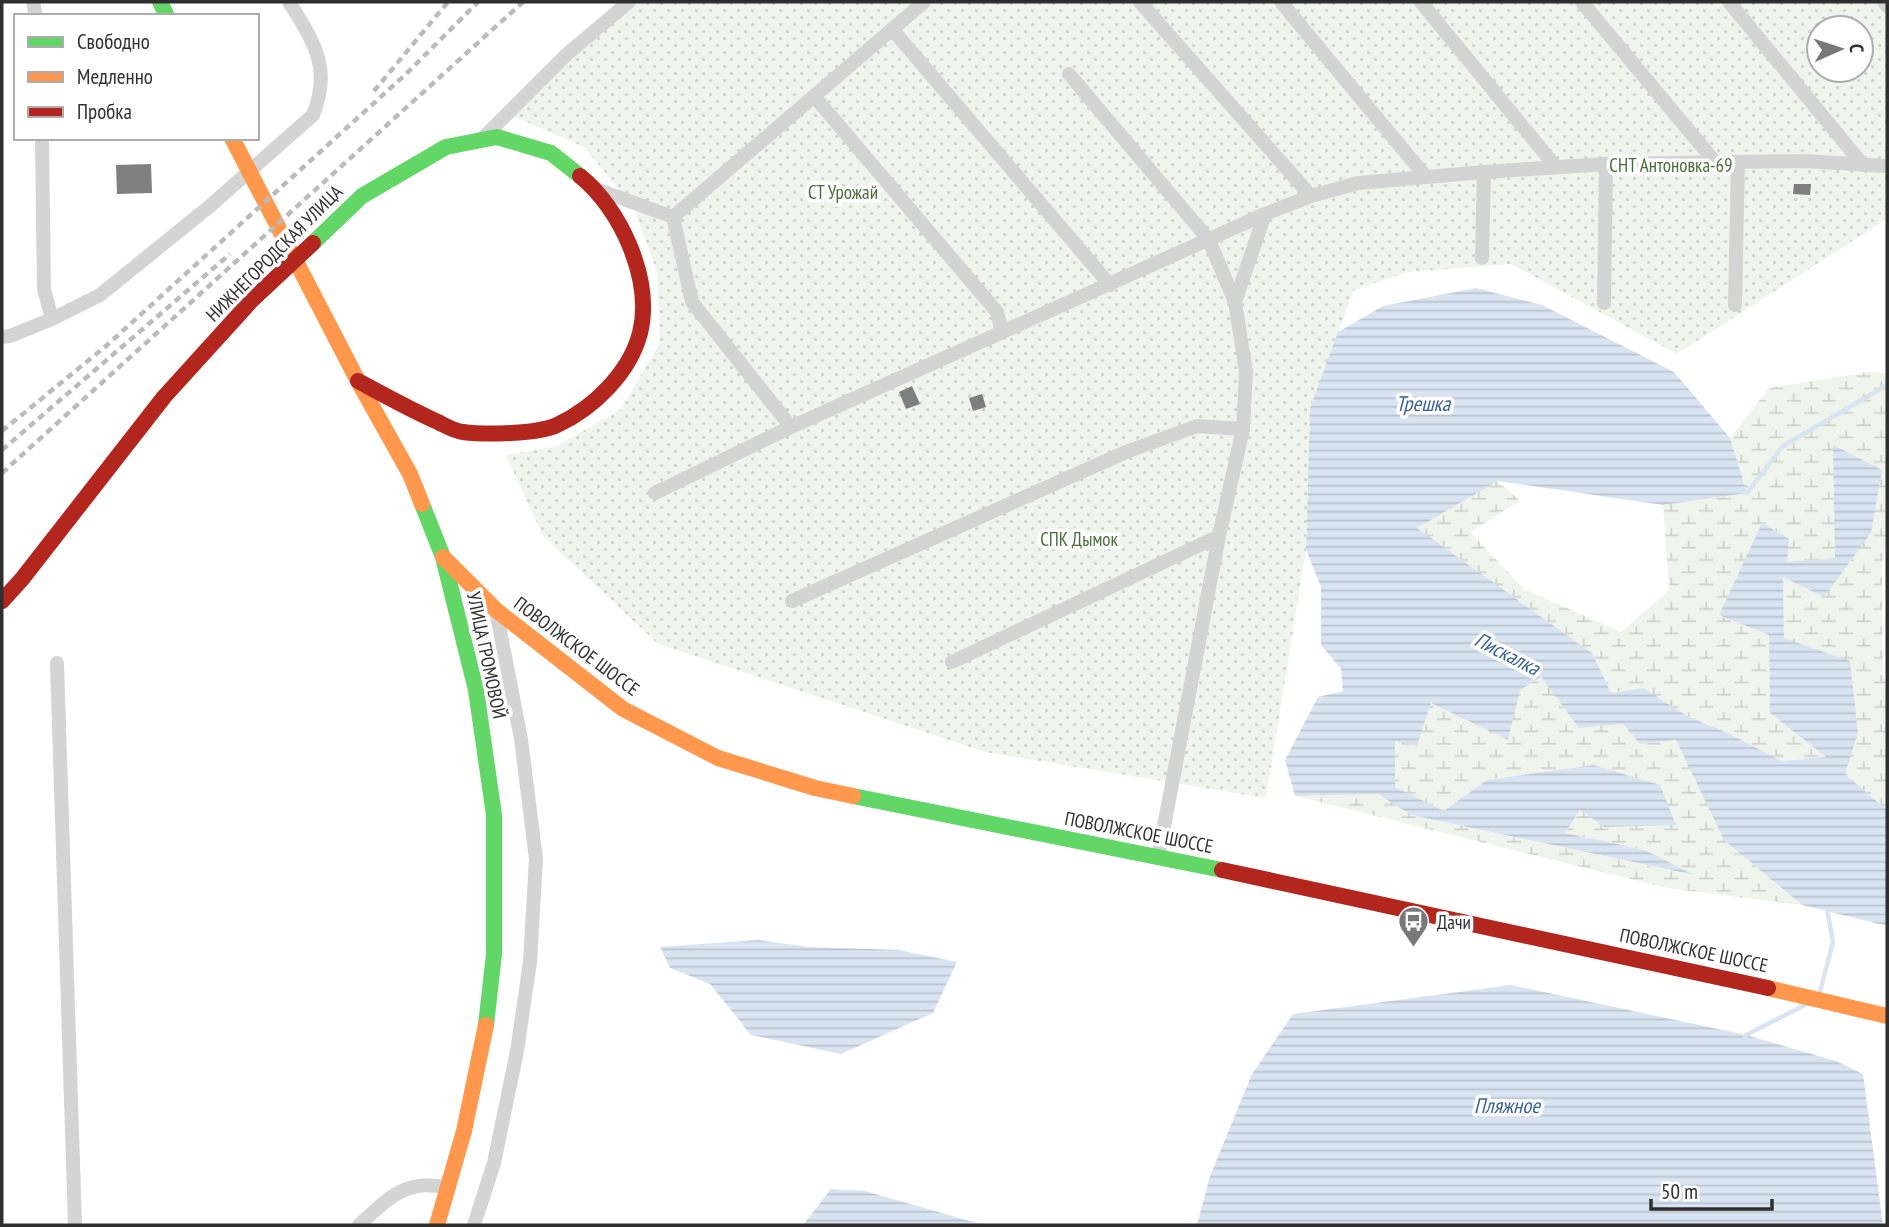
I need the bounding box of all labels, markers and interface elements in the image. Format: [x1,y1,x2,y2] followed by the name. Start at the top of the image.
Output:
[14,14,259,140] legend
[1805,14,1875,84] north arrow
[77,28,150,55] text: Свободно
[1845,43,1869,53] text: С
[77,63,153,90] text: Медленно
[77,98,132,125] text: Пробка
[1609,153,1733,177] park label: СНТ Антоновка-69
[201,180,347,326] street label: НИЖНЕГОРОДСКАЯ УЛИЦА
[808,180,878,204] park label: СТ Урожай
[1396,390,1452,417] water label: Трешка
[1040,527,1119,551] park label: СПК Дымок
[462,589,512,721] street label: УЛИЦА ГРОМОВОЙ
[510,591,644,701] street label: ПОВОЛЖСКОЕ ШОССЕ
[1470,626,1546,682] water label: Пискалка
[1063,806,1215,858] street label: ПОВОЛЖСКОЕ ШОССЕ
[1397,905,1431,949] bus stop icon: Дачи
[1437,910,1471,934] place label: Дачи
[1618,923,1770,977] street label: ПОВОЛЖСКОЕ ШОССЕ
[1474,1092,1541,1119] water label: Пляжное
[1651,1168,1772,1212] scale bar
[1661,1178,1698,1205] text: 50 m

